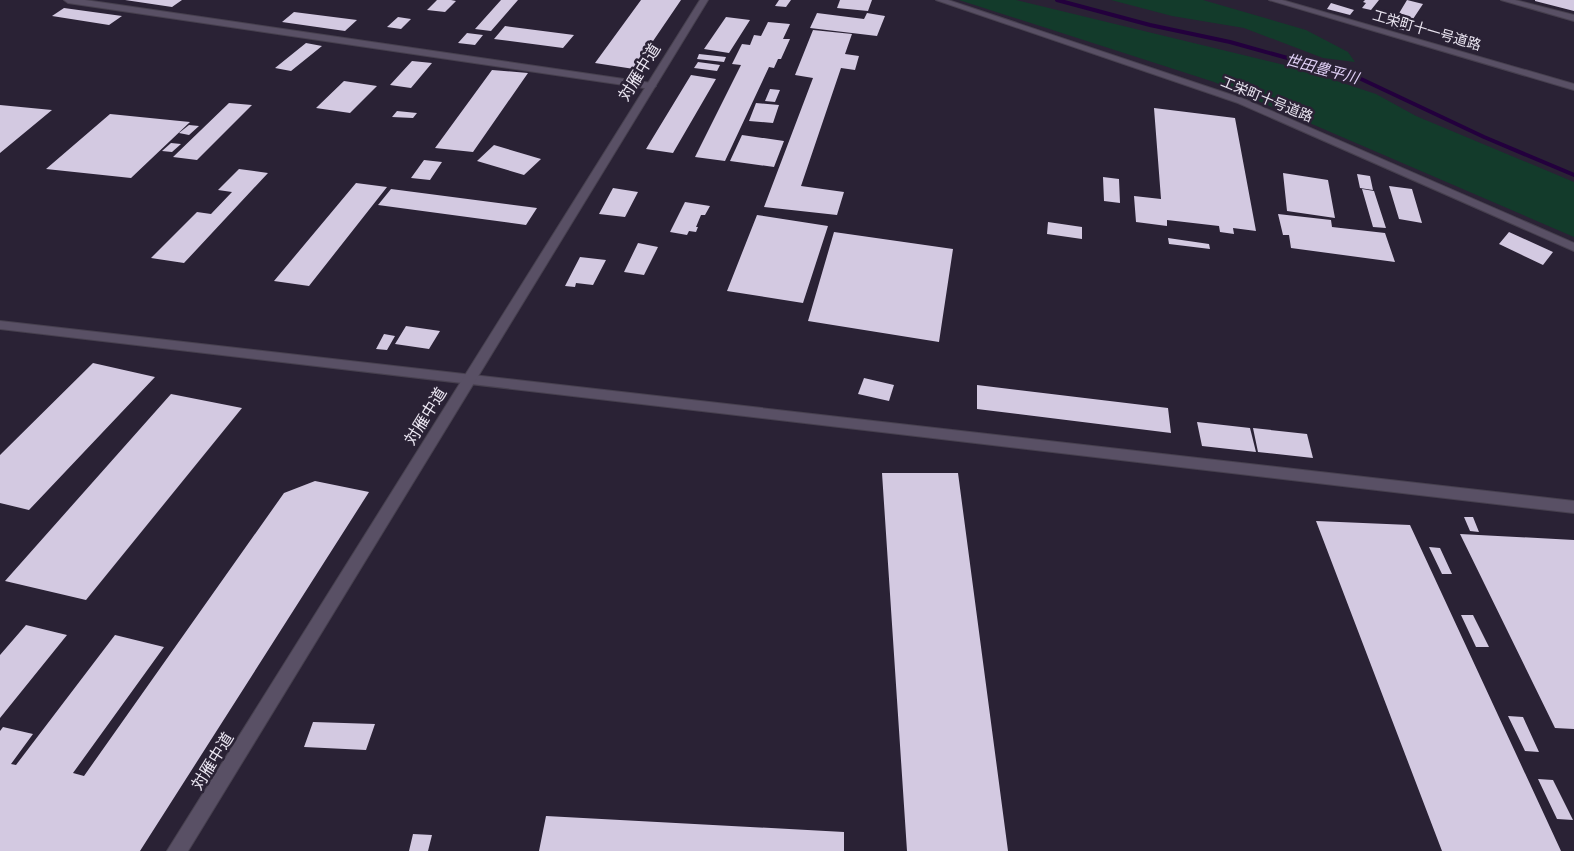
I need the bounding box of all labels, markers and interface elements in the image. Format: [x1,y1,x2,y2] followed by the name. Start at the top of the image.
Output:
[1371,5,1484,54] street label: 工栄町十一号道路
[613,39,665,105] street label: 対雁中道
[1283,49,1363,89] water label: 世田豊平川
[1218,71,1316,126] street label: 工栄町十号道路
[399,383,451,449] street label: 対雁中道
[186,728,238,794] street label: 対雁中道

